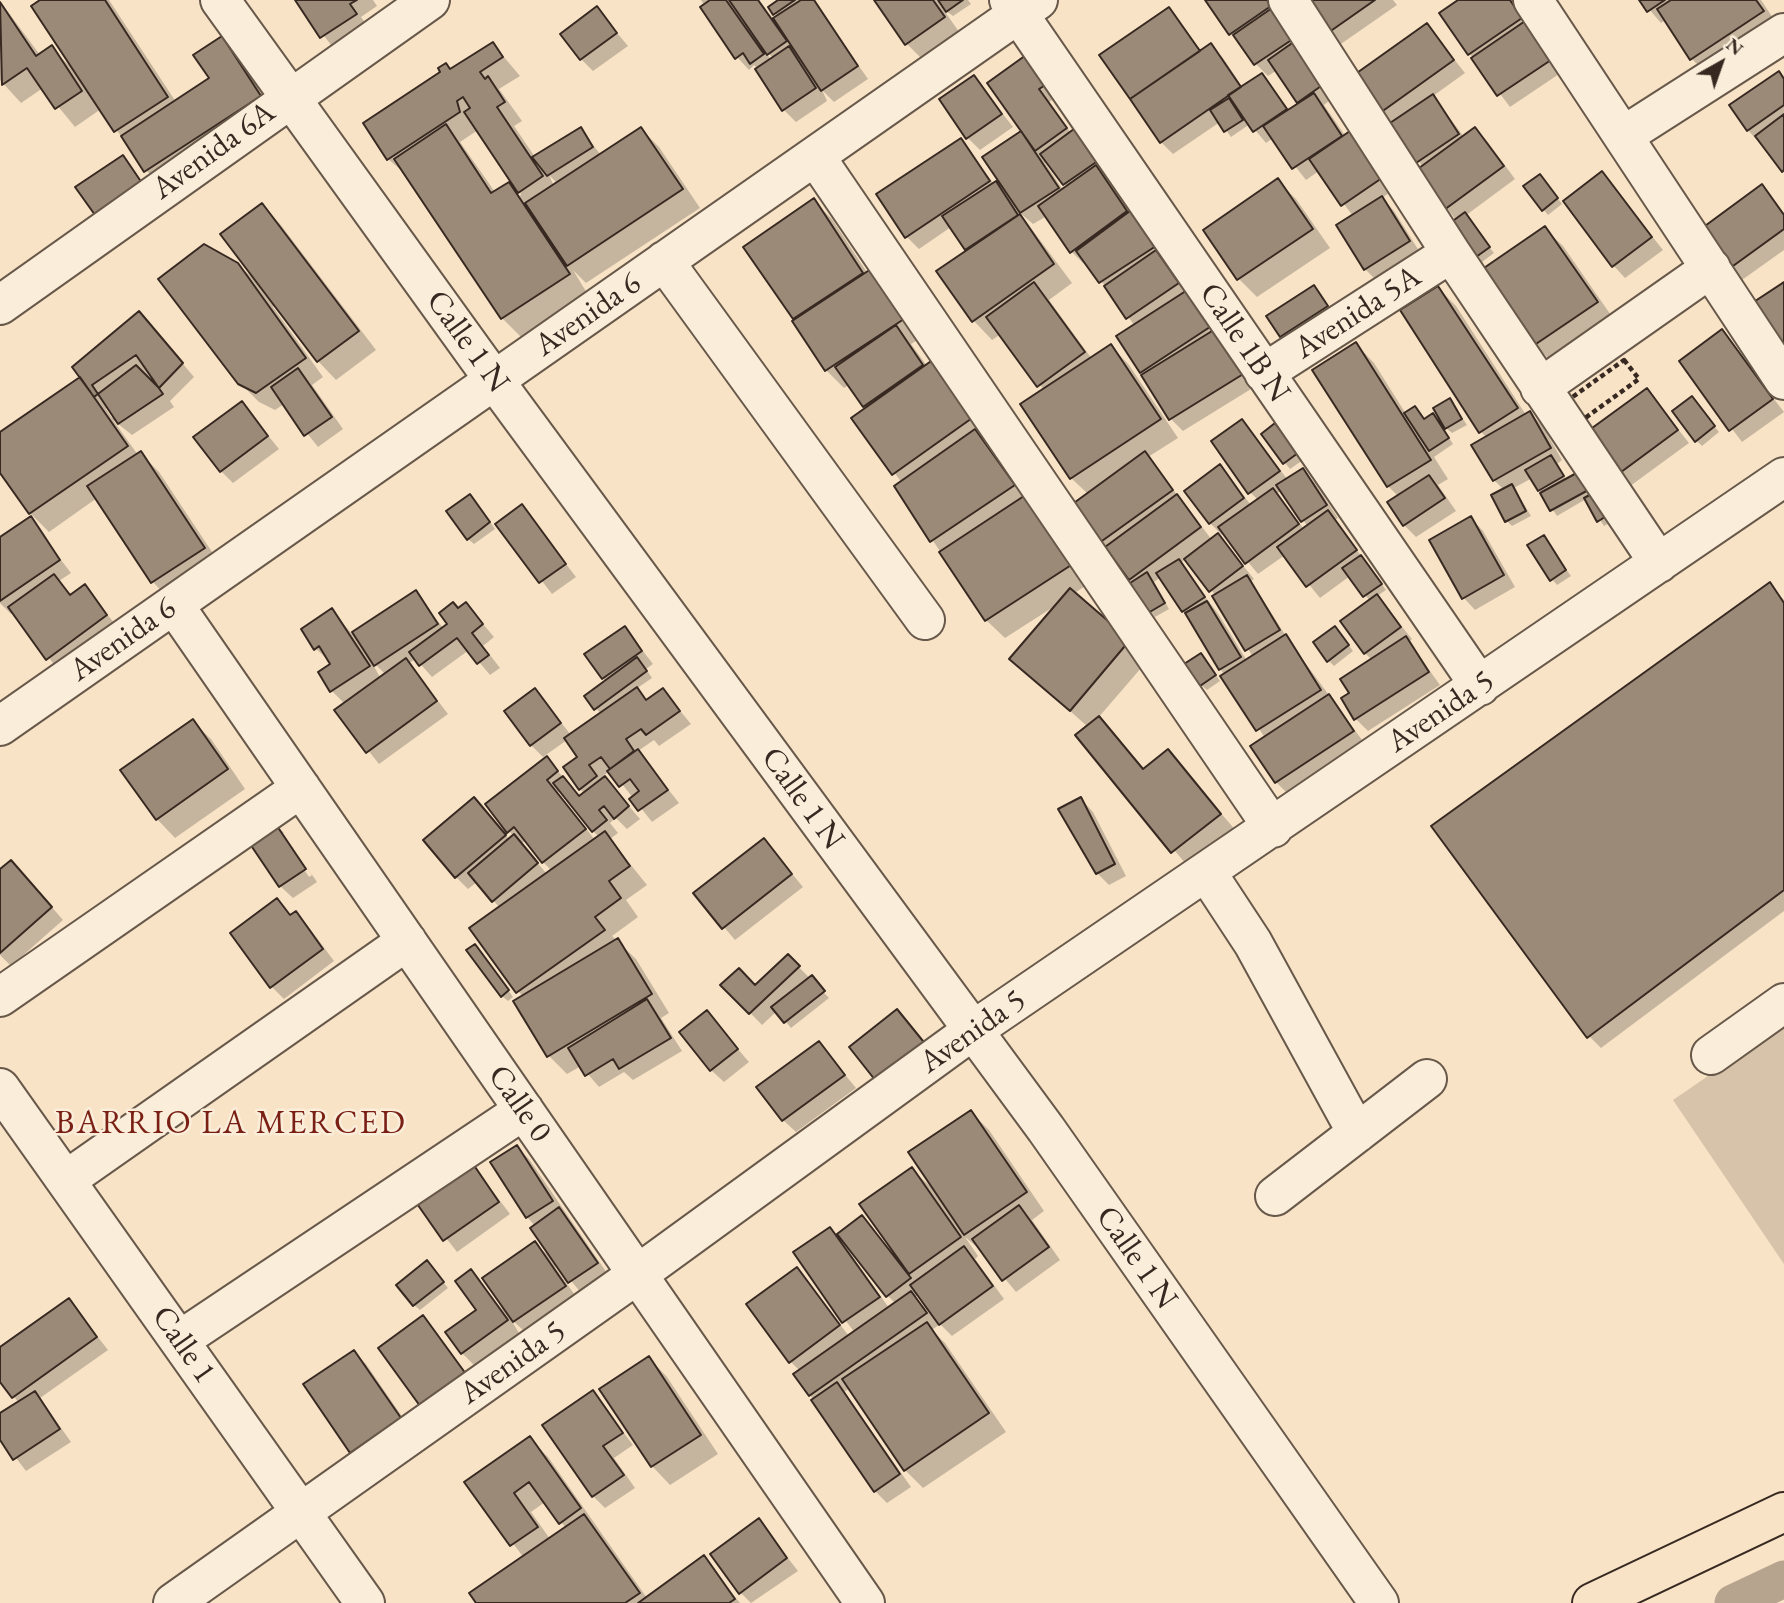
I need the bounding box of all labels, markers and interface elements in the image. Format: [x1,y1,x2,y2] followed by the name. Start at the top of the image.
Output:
[1686,28,1756,98] north arrow
[1721,32,1749,61] text: N
[145,93,283,209] street label: Avenida 6A
[1287,258,1429,368] street label: Avenida 5A
[527,265,649,365] street label: Avenida 6
[1190,276,1298,410] street label: Calle 1B N
[417,283,517,401] street label: Calle 1 N
[62,590,184,690] street label: Avenida 6
[1380,662,1502,762] street label: Avenida 5
[752,740,852,858] street label: Calle 1 N
[912,982,1034,1082] street label: Avenida 5
[479,1058,559,1150] street label: Calle 0
[57,1104,405,1144] district label: BARRIO LA MERCED
[1087,1199,1185,1317] street label: Calle 1 N
[143,1299,223,1391] street label: Calle 1
[452,1313,574,1413] street label: Avenida 5

